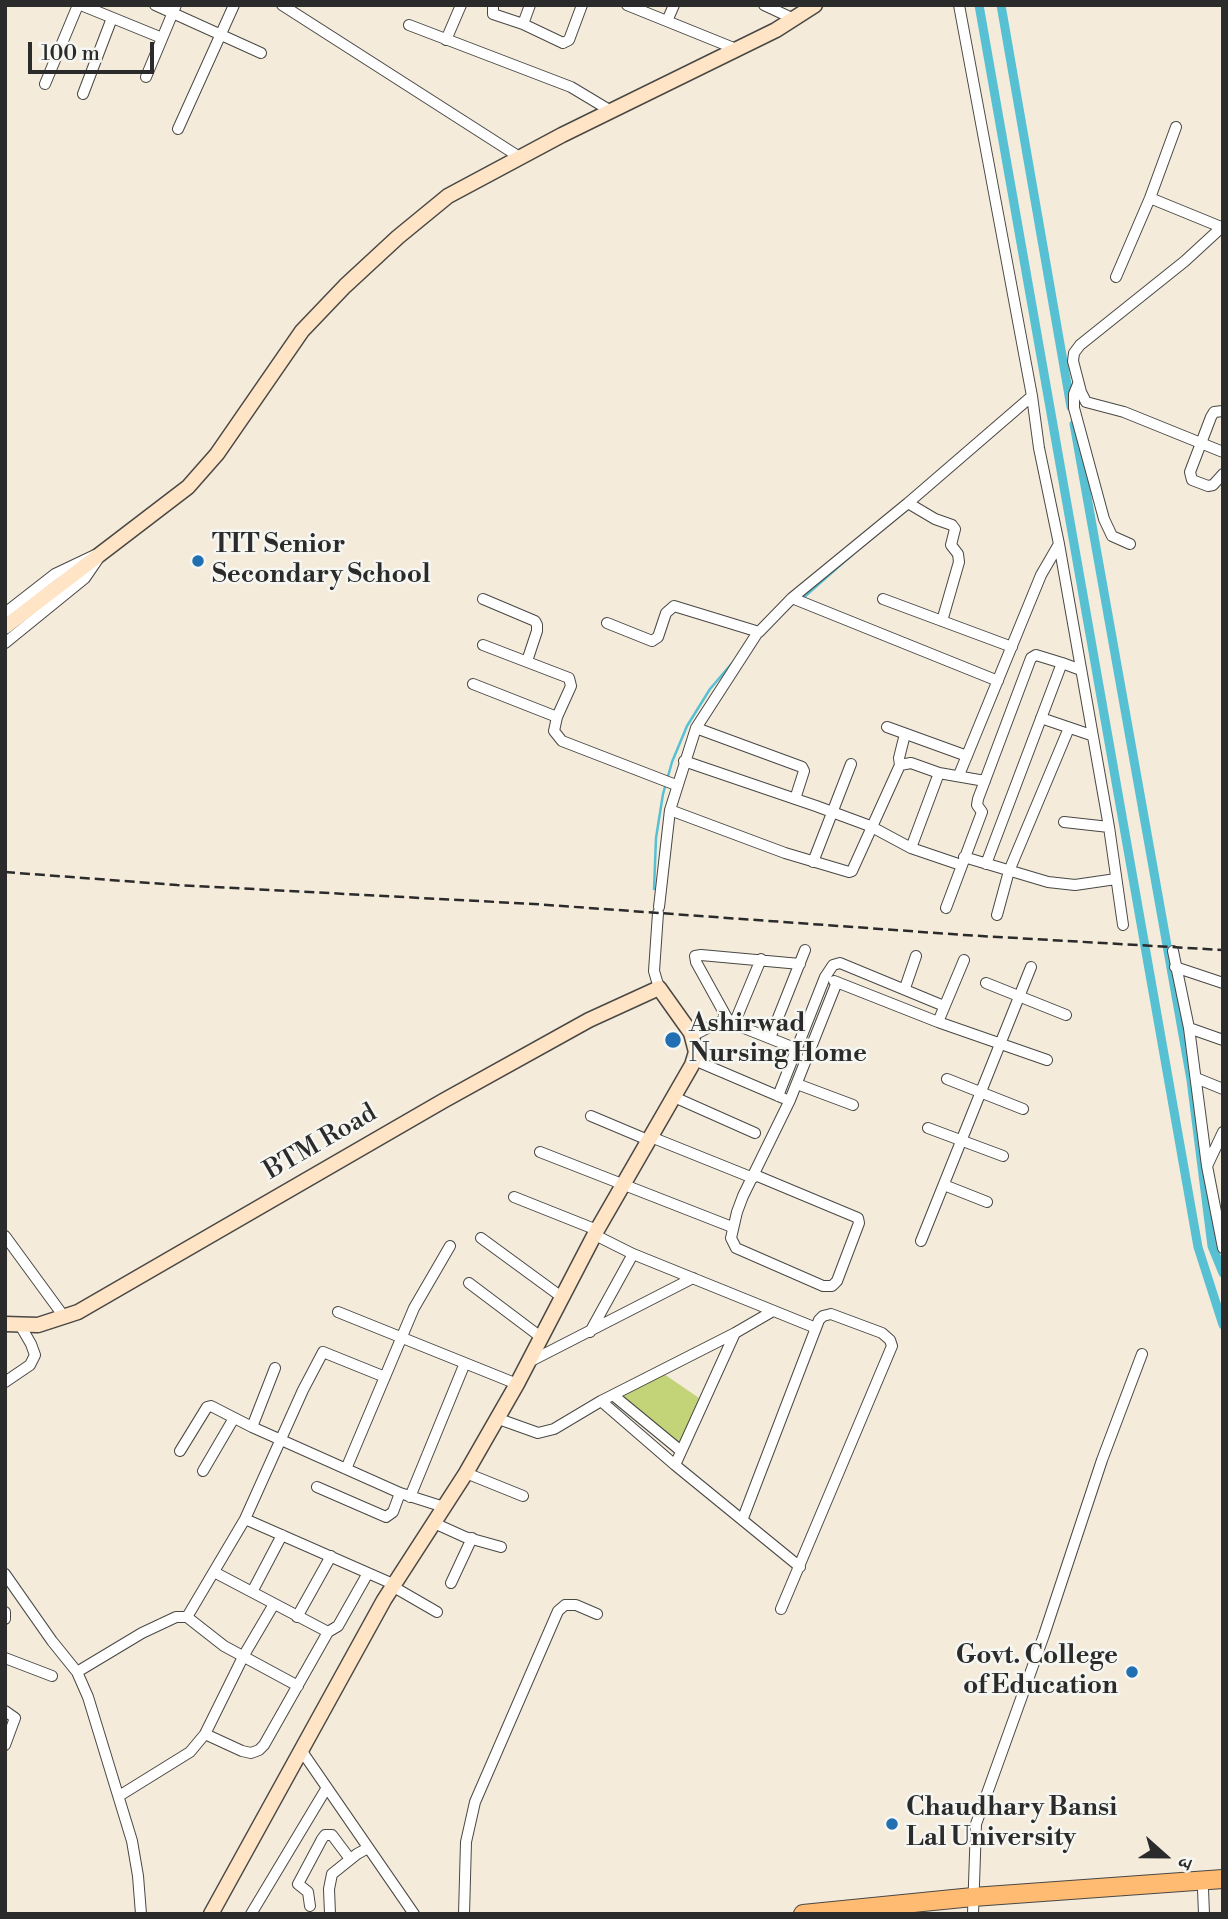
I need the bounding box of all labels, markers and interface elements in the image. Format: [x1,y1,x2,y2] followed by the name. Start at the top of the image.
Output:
[32,28,158,72] scale bar
[41,41,100,67] text: 100 m
[212,530,431,592] place label: TIT Senior Secondary School
[190,553,206,569] marker: TIT Senior Secondary School
[689,1009,867,1070] place label: Ashirwad Nursing Home
[663,1030,683,1050] marker: Ashirwad Nursing Home
[259,1098,383,1188] street label: BTM Road
[956,1641,1118,1702] place label: Govt. College of Education
[1124,1664,1140,1680] marker: Govt. College of Education
[906,1793,1117,1854] place label: Chaudhary Bansi Lal University
[884,1816,900,1832] marker: Chaudhary Bansi Lal University
[1130,1821,1200,1891] north arrow
[1172,1855,1198,1872] text: उ

